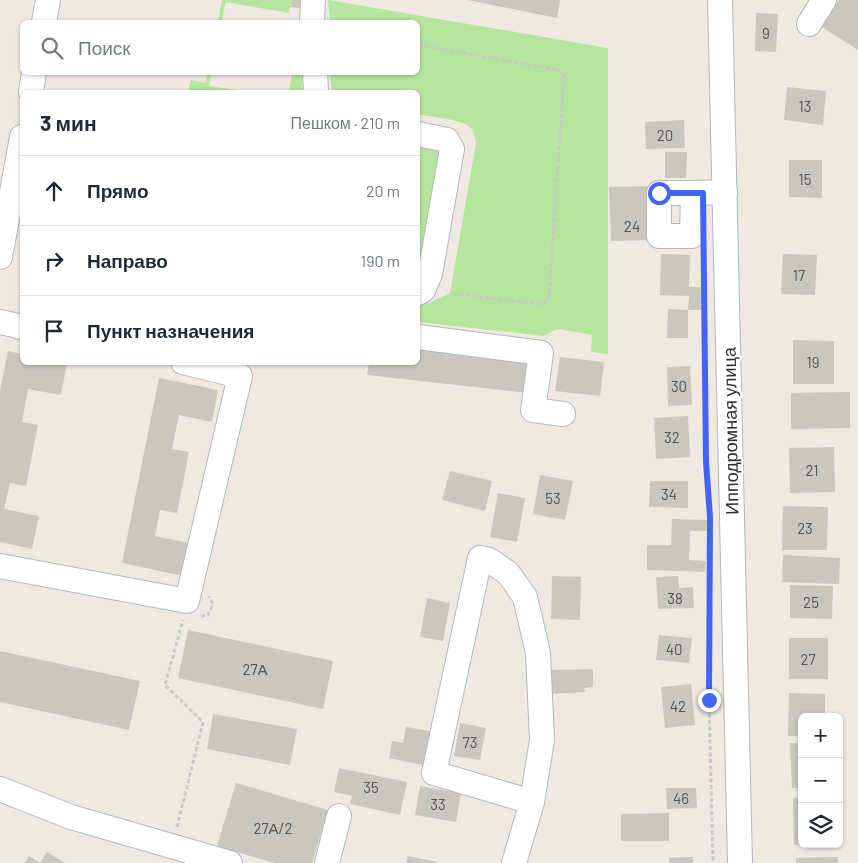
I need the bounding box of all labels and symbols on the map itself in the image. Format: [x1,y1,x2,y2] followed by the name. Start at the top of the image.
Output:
[762,24,770,42] house number: 9
[799,97,811,115] house number: 13
[657,126,673,144] house number: 20
[799,170,811,188] house number: 15
[648,182,671,205] route start
[624,217,640,235] house number: 24
[793,266,805,284] house number: 17
[718,346,742,515] street label: Ипподромная улица
[806,353,820,371] house number: 19
[671,377,687,395] house number: 30
[664,428,680,446] house number: 32
[805,461,819,479] house number: 21
[661,485,677,503] house number: 34
[545,489,561,507] house number: 53
[797,519,813,537] house number: 23
[667,589,683,607] house number: 38
[803,593,819,611] house number: 25
[666,640,682,658] house number: 40
[800,650,816,668] house number: 27
[242,660,268,678] house number: 27А
[698,689,721,712] route end
[670,697,686,715] house number: 42
[463,733,477,751] house number: 73
[363,778,379,796] house number: 35
[673,789,689,807] house number: 46
[430,795,446,813] house number: 33
[253,819,293,837] house number: 27А/2

